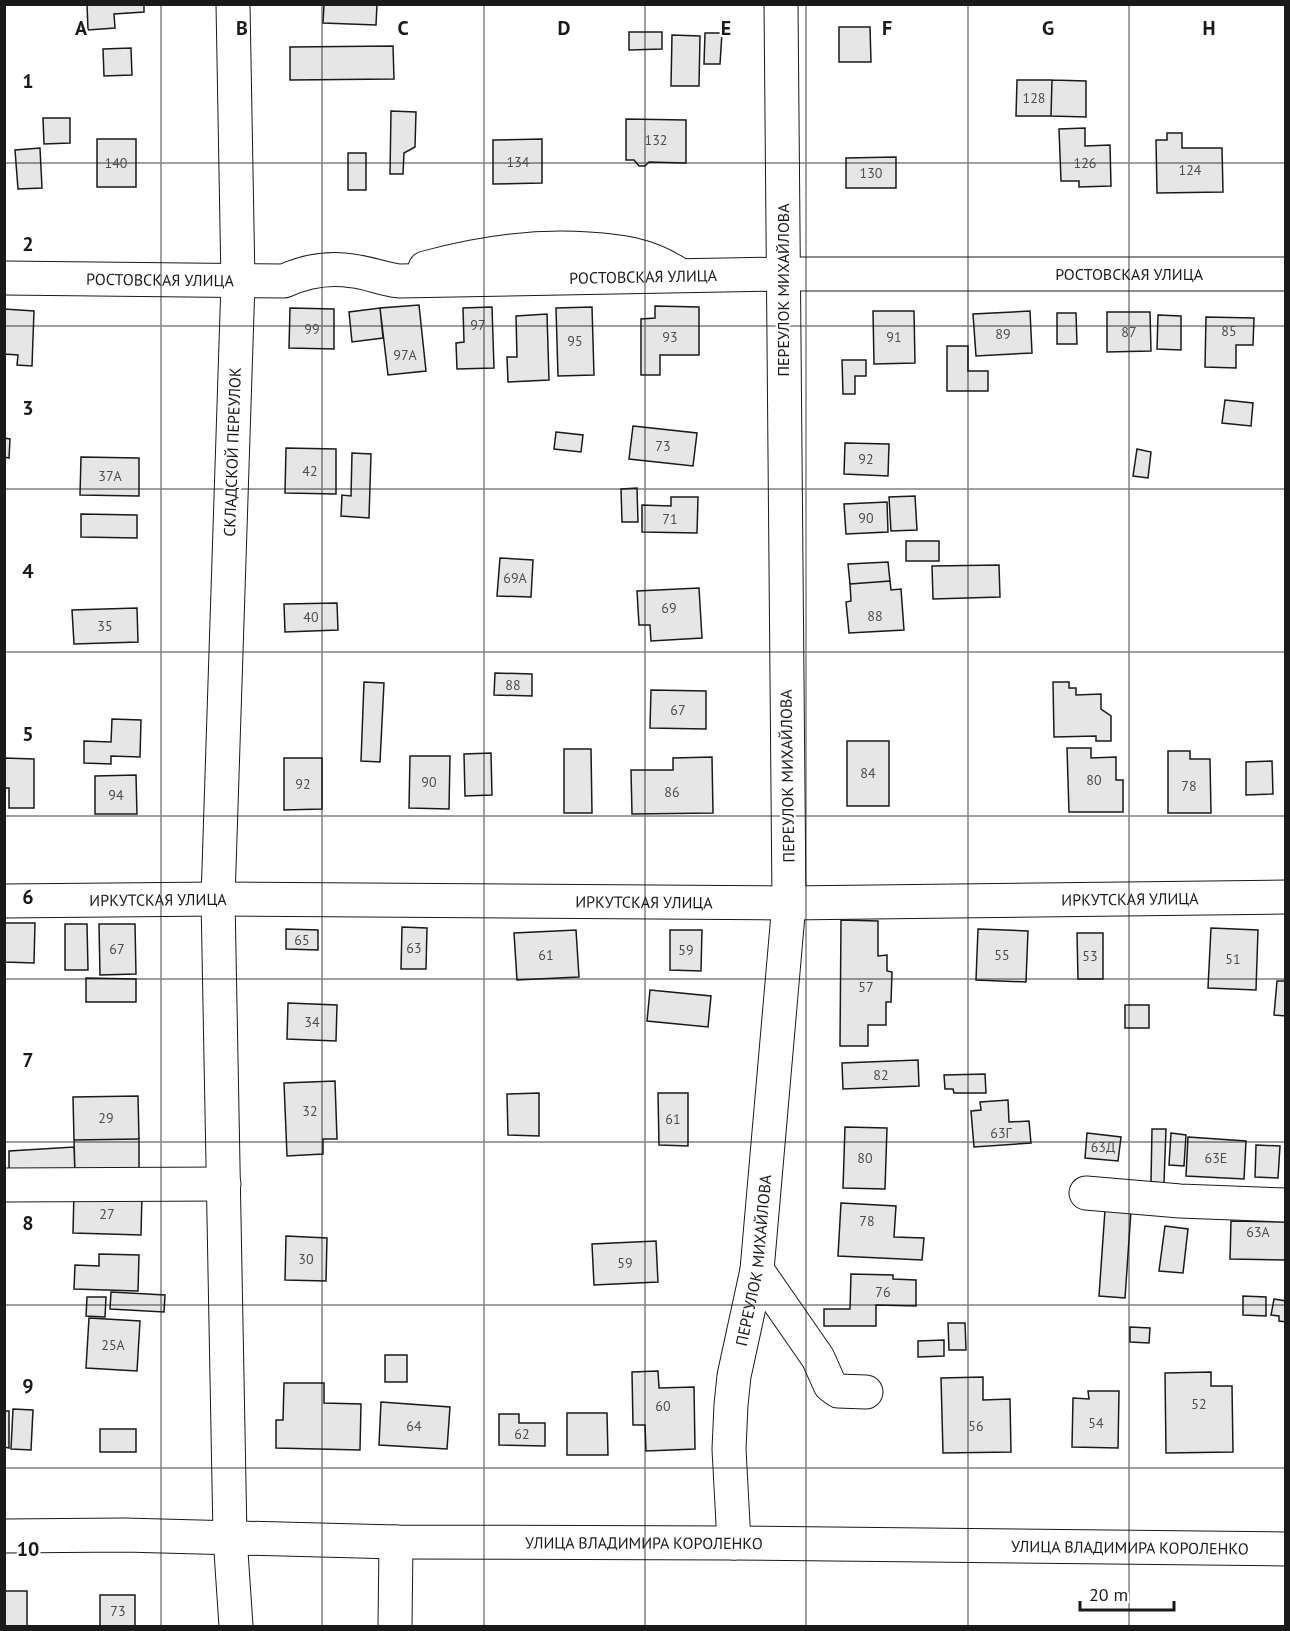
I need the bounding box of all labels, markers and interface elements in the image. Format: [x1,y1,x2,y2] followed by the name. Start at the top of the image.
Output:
[75,15,88,41] text: A
[236,15,248,41] text: B
[397,15,409,41] text: C
[558,15,571,41] text: D
[721,15,731,41] text: E
[882,15,892,41] text: F
[1042,15,1054,41] text: G
[1202,15,1216,41] text: H
[22,68,34,94] text: 1
[1023,89,1045,107] house number: 128
[645,131,667,149] house number: 132
[507,153,530,171] house number: 134
[105,154,128,172] house number: 140
[1074,154,1096,172] house number: 126
[1179,161,1202,179] house number: 124
[860,164,883,182] house number: 130
[773,203,793,377] street label: ПЕРЕУЛОК МИХАЙЛОВА
[22,231,34,257] text: 2
[1055,264,1204,284] street label: РОСТОВСКАЯ УЛИЦА
[569,265,718,288] street label: РОСТОВСКАЯ УЛИЦА
[86,269,235,290] street label: РОСТОВСКАЯ УЛИЦА
[470,316,486,334] house number: 97
[304,320,320,338] house number: 99
[1221,322,1237,340] house number: 85
[1121,323,1137,341] house number: 87
[995,325,1011,343] house number: 89
[662,328,678,346] house number: 93
[886,328,902,346] house number: 91
[567,332,583,350] house number: 95
[393,346,418,364] house number: 97А
[219,367,245,537] street label: СКЛАДСКОЙ ПЕРЕУЛОК
[22,395,34,421] text: 3
[655,437,671,455] house number: 73
[858,450,874,468] house number: 92
[302,462,318,480] house number: 42
[98,467,123,485] house number: 37А
[858,509,874,527] house number: 90
[662,510,678,528] house number: 71
[22,558,34,584] text: 4
[503,569,528,587] house number: 69А
[661,599,677,617] house number: 69
[867,607,883,625] house number: 88
[303,608,319,626] house number: 40
[97,617,113,635] house number: 35
[505,676,521,694] house number: 88
[775,689,799,863] street label: ПЕРЕУЛОК МИХАЙЛОВА
[670,701,686,719] house number: 67
[22,721,34,747] text: 5
[860,764,876,782] house number: 84
[1086,771,1102,789] house number: 80
[421,773,437,791] house number: 90
[295,775,311,793] house number: 92
[1181,777,1197,795] house number: 78
[664,783,680,801] house number: 86
[108,786,124,804] house number: 94
[22,884,34,910] text: 6
[1061,888,1199,910] street label: ИРКУТСКАЯ УЛИЦА
[89,889,227,910] street label: ИРКУТСКАЯ УЛИЦА
[575,892,713,912] street label: ИРКУТСКАЯ УЛИЦА
[294,931,310,949] house number: 65
[406,939,422,957] house number: 63
[109,940,125,958] house number: 67
[678,941,694,959] house number: 59
[538,946,554,964] house number: 61
[994,946,1010,964] house number: 55
[1082,947,1098,965] house number: 53
[1225,950,1241,968] house number: 51
[858,978,874,996] house number: 57
[304,1013,320,1031] house number: 34
[22,1047,34,1073] text: 7
[873,1066,889,1084] house number: 82
[302,1102,318,1120] house number: 32
[98,1109,114,1127] house number: 29
[665,1110,681,1128] house number: 61
[990,1124,1013,1142] house number: 63Г
[1091,1138,1115,1156] house number: 63Д
[857,1149,873,1167] house number: 80
[1205,1149,1227,1167] house number: 63Е
[731,1173,775,1348] street label: ПЕРЕУЛОК МИХАЙЛОВА
[99,1205,115,1223] house number: 27
[22,1210,34,1236] text: 8
[859,1212,875,1230] house number: 78
[1246,1223,1271,1241] house number: 63А
[298,1250,314,1268] house number: 30
[617,1254,633,1272] house number: 59
[875,1283,891,1301] house number: 76
[101,1336,126,1354] house number: 25А
[22,1373,34,1399] text: 9
[1191,1395,1207,1413] house number: 52
[655,1397,671,1415] house number: 60
[1088,1414,1104,1432] house number: 54
[406,1417,422,1435] house number: 64
[968,1417,984,1435] house number: 56
[514,1425,530,1443] house number: 62
[525,1532,763,1553] street label: УЛИЦА ВЛАДИМИРА КОРОЛЕНКО
[17,1536,39,1562] text: 10
[1011,1536,1249,1559] street label: УЛИЦА ВЛАДИМИРА КОРОЛЕНКО
[1080,1574,1174,1612] scale bar
[1089,1583,1128,1606] text: 20 m
[110,1602,126,1620] house number: 73

